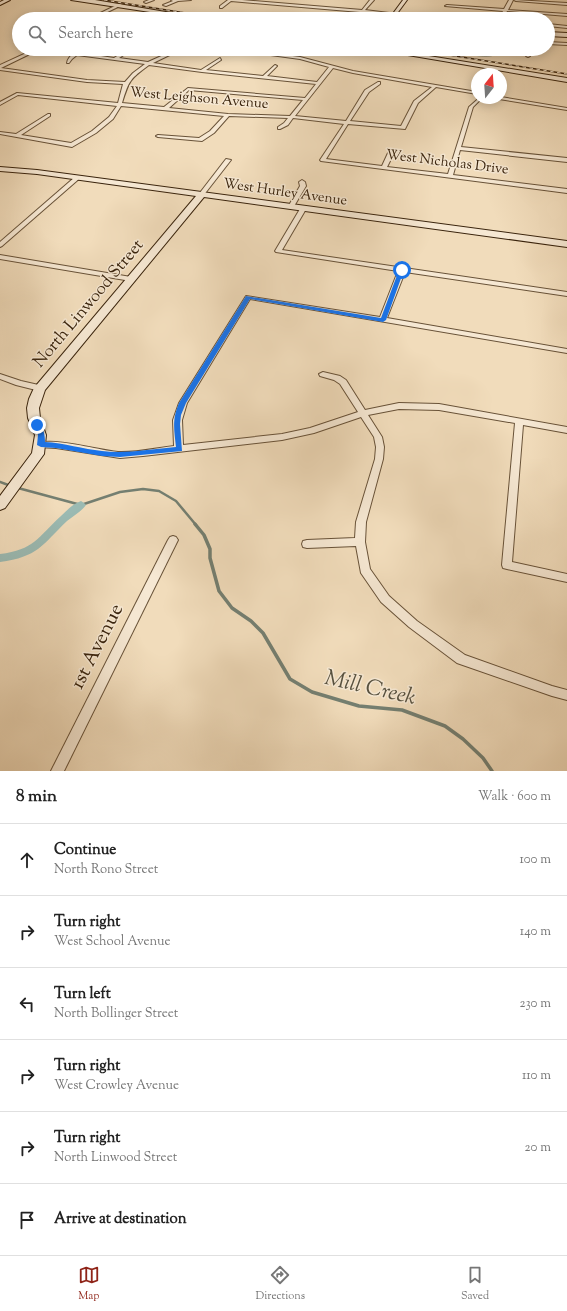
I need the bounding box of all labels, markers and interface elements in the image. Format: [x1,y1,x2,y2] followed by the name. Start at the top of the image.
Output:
[12,12,555,56] search box
[26,23,48,45] icon: search
[58,24,133,45] text: Search here
[471,68,507,104] north arrow
[129,83,269,115] street label: West Leighson Avenue
[385,146,509,180] street label: West Nicholas Drive
[222,174,348,212] street label: West Hurley Avenue
[28,234,150,373] street label: North Linwood Street
[393,261,411,279] route start
[28,416,46,434] route end
[64,599,132,695] street label: 1st Avenue
[321,663,419,715] water label: Mill Creek
[16,785,57,809] text: 8 min
[478,788,551,806] text: Walk · 600 m
[54,840,116,861] text: Continue
[16,849,38,871] icon: ahead
[519,851,551,869] text: 100 m
[54,861,158,879] text: North Rono Street
[54,912,120,933] text: Turn right
[16,921,38,943] icon: right
[520,923,551,941] text: 140 m
[54,933,171,951] text: West School Avenue
[54,984,111,1005] text: Turn left
[16,993,38,1015] icon: left
[519,995,551,1013] text: 230 m
[54,1005,178,1023] text: North Bollinger Street
[54,1056,120,1077] text: Turn right
[16,1065,38,1087] icon: right
[522,1067,551,1085] text: 110 m
[54,1077,179,1095] text: West Crowley Avenue
[54,1128,120,1149] text: Turn right
[16,1137,38,1159] icon: right
[525,1139,551,1157] text: 20 m
[54,1149,177,1167] text: North Linwood Street
[16,1209,38,1231] icon: arrive
[54,1209,187,1230] text: Arrive at destination
[78,1264,100,1304] tab: Map
[256,1264,305,1304] tab: Directions
[461,1264,489,1304] tab: Saved

